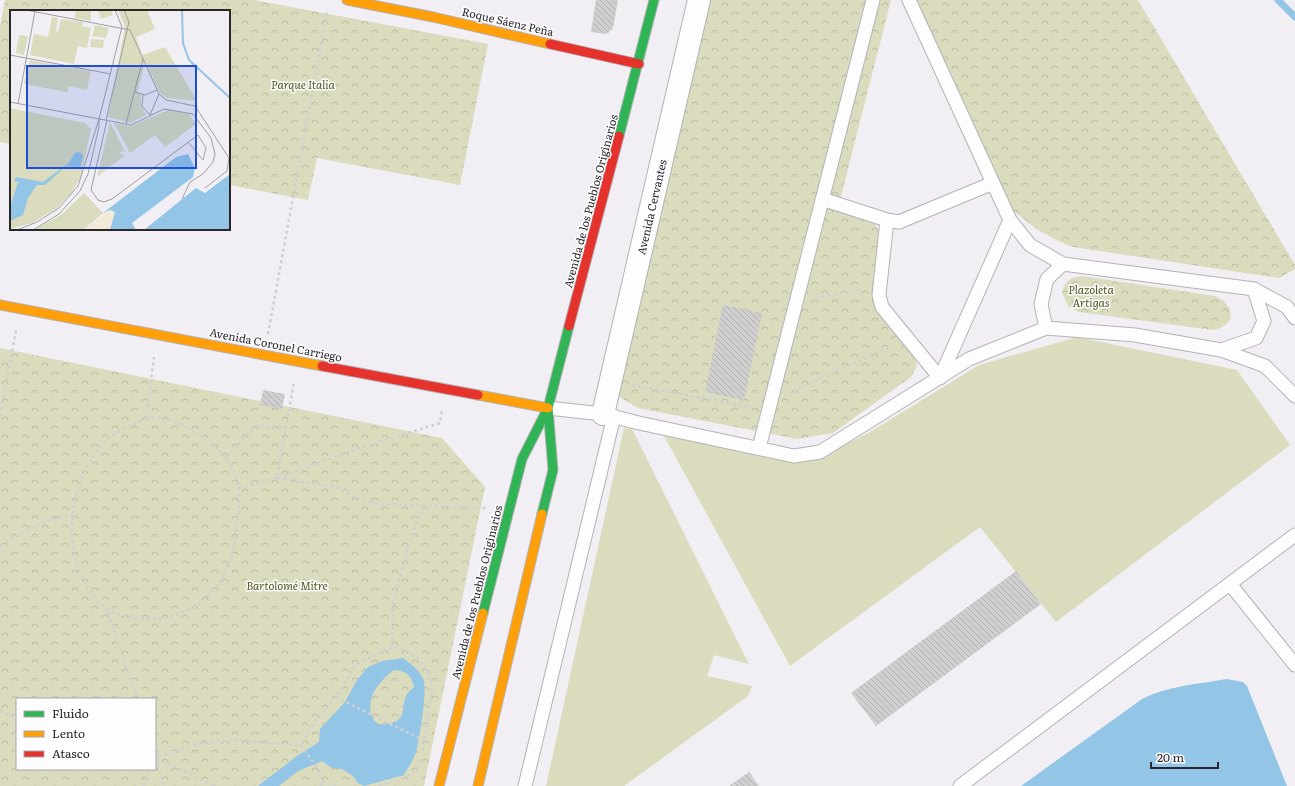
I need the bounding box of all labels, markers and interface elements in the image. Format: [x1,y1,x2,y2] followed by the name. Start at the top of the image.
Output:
[461,3,555,39] street label: Roque Sáenz Peña
[10,10,230,230] inset map
[271,76,336,92] park label: Parque Italia
[559,112,621,290] street label: Avenida de los Pueblos Originarios
[632,158,670,256] street label: Avenida Cervantes
[1068,281,1114,310] park label: Plazoleta Artigas
[209,323,343,365] street label: Avenida Coronel Carriego
[447,503,505,681] street label: Avenida de los Pueblos Originarios
[246,577,328,593] park label: Bartolomé Mitre
[16,698,156,770] legend
[52,704,89,722] text: Fluido
[52,724,85,742] text: Lento
[52,744,90,762] text: Atasco
[1151,744,1218,770] scale bar
[1157,748,1184,766] text: 20 m

